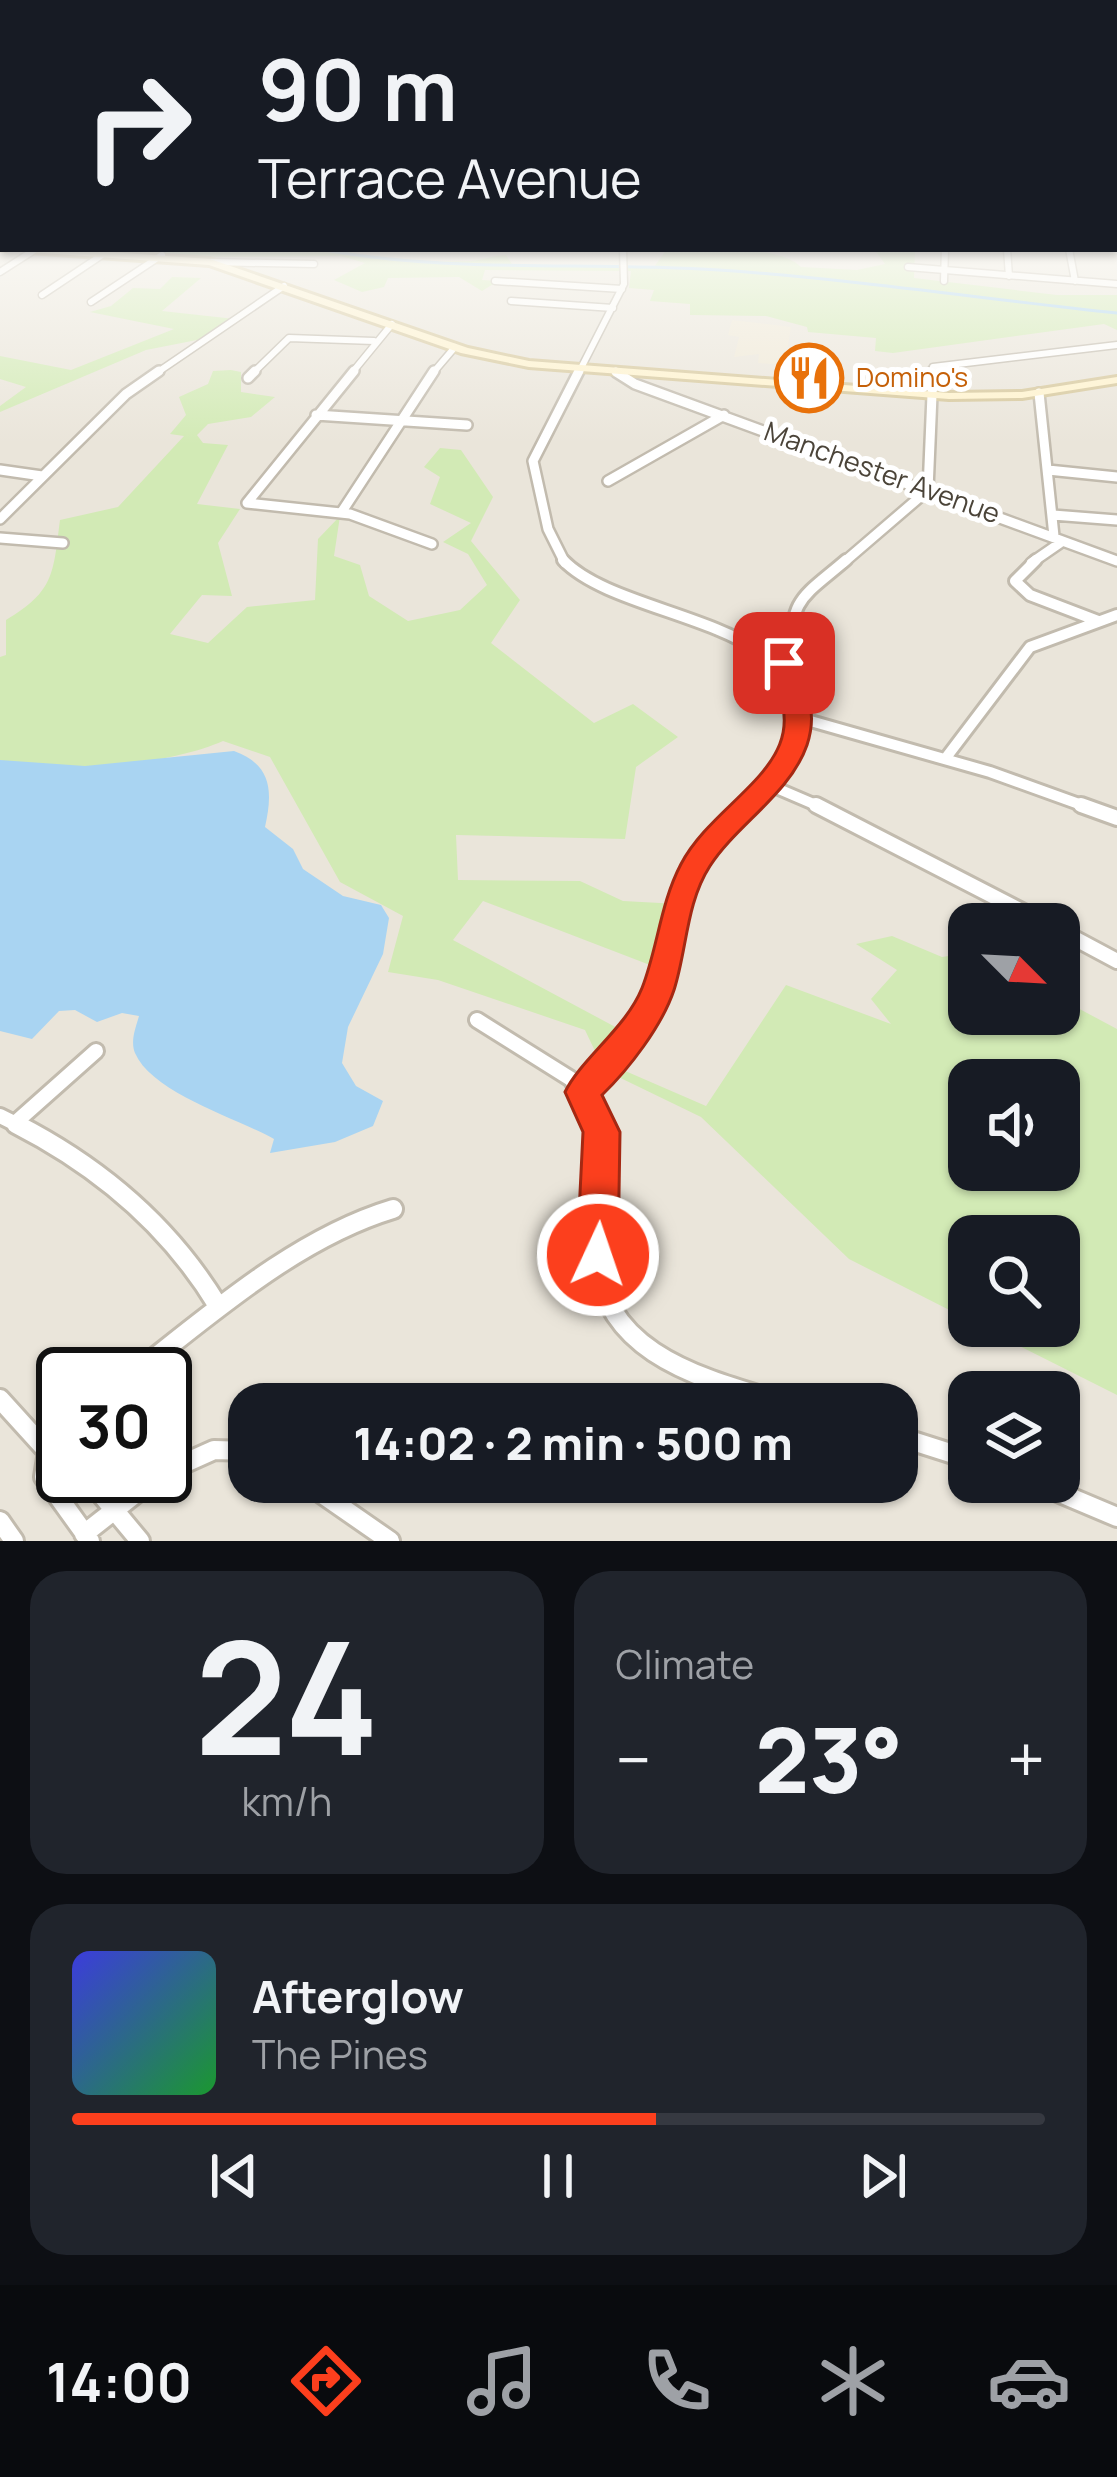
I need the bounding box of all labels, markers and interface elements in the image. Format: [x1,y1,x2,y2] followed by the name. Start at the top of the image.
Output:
[258,31,458,146] text: 90 m
[60,48,216,204] icon: right
[258,140,642,214] text: Terrace Avenue
[774,343,844,413] restaurant icon: Domino's
[856,358,968,395] place label: Domino's
[760,412,1005,531] street label: Manchester Avenue
[733,612,835,714] pin
[751,630,817,696] icon: arrive
[948,903,1080,1035] north arrow
[948,903,1080,1503] map controls
[948,1059,1080,1191] button: sound
[535,1192,661,1318] position arrow
[948,1215,1080,1347] button: search
[36,1347,192,1503] speed limit sign: 30
[948,1371,1080,1503] button: layers
[353,1412,793,1474] text: 14:02 · 2 min · 500 m
[194,1589,379,1802] text: 24
[616,1637,754,1691] text: Climate
[755,1697,903,1820] text: 23°
[616,1714,651,1804] text: −
[1007,1714,1045,1804] text: +
[241,1774,332,1828] text: km/h
[252,1965,464,2027] text: Afterglow
[252,2027,428,2081] text: The Pines
[201,2143,267,2209] icon: previous
[525,2143,591,2209] icon: pause
[850,2143,916,2209] icon: next
[284,2339,368,2423] icon: directions
[460,2339,544,2423] icon: music
[635,2339,719,2423] icon: phone
[811,2339,895,2423] icon: climate
[987,2339,1071,2423] icon: car
[46,2344,192,2418] text: 14:00

